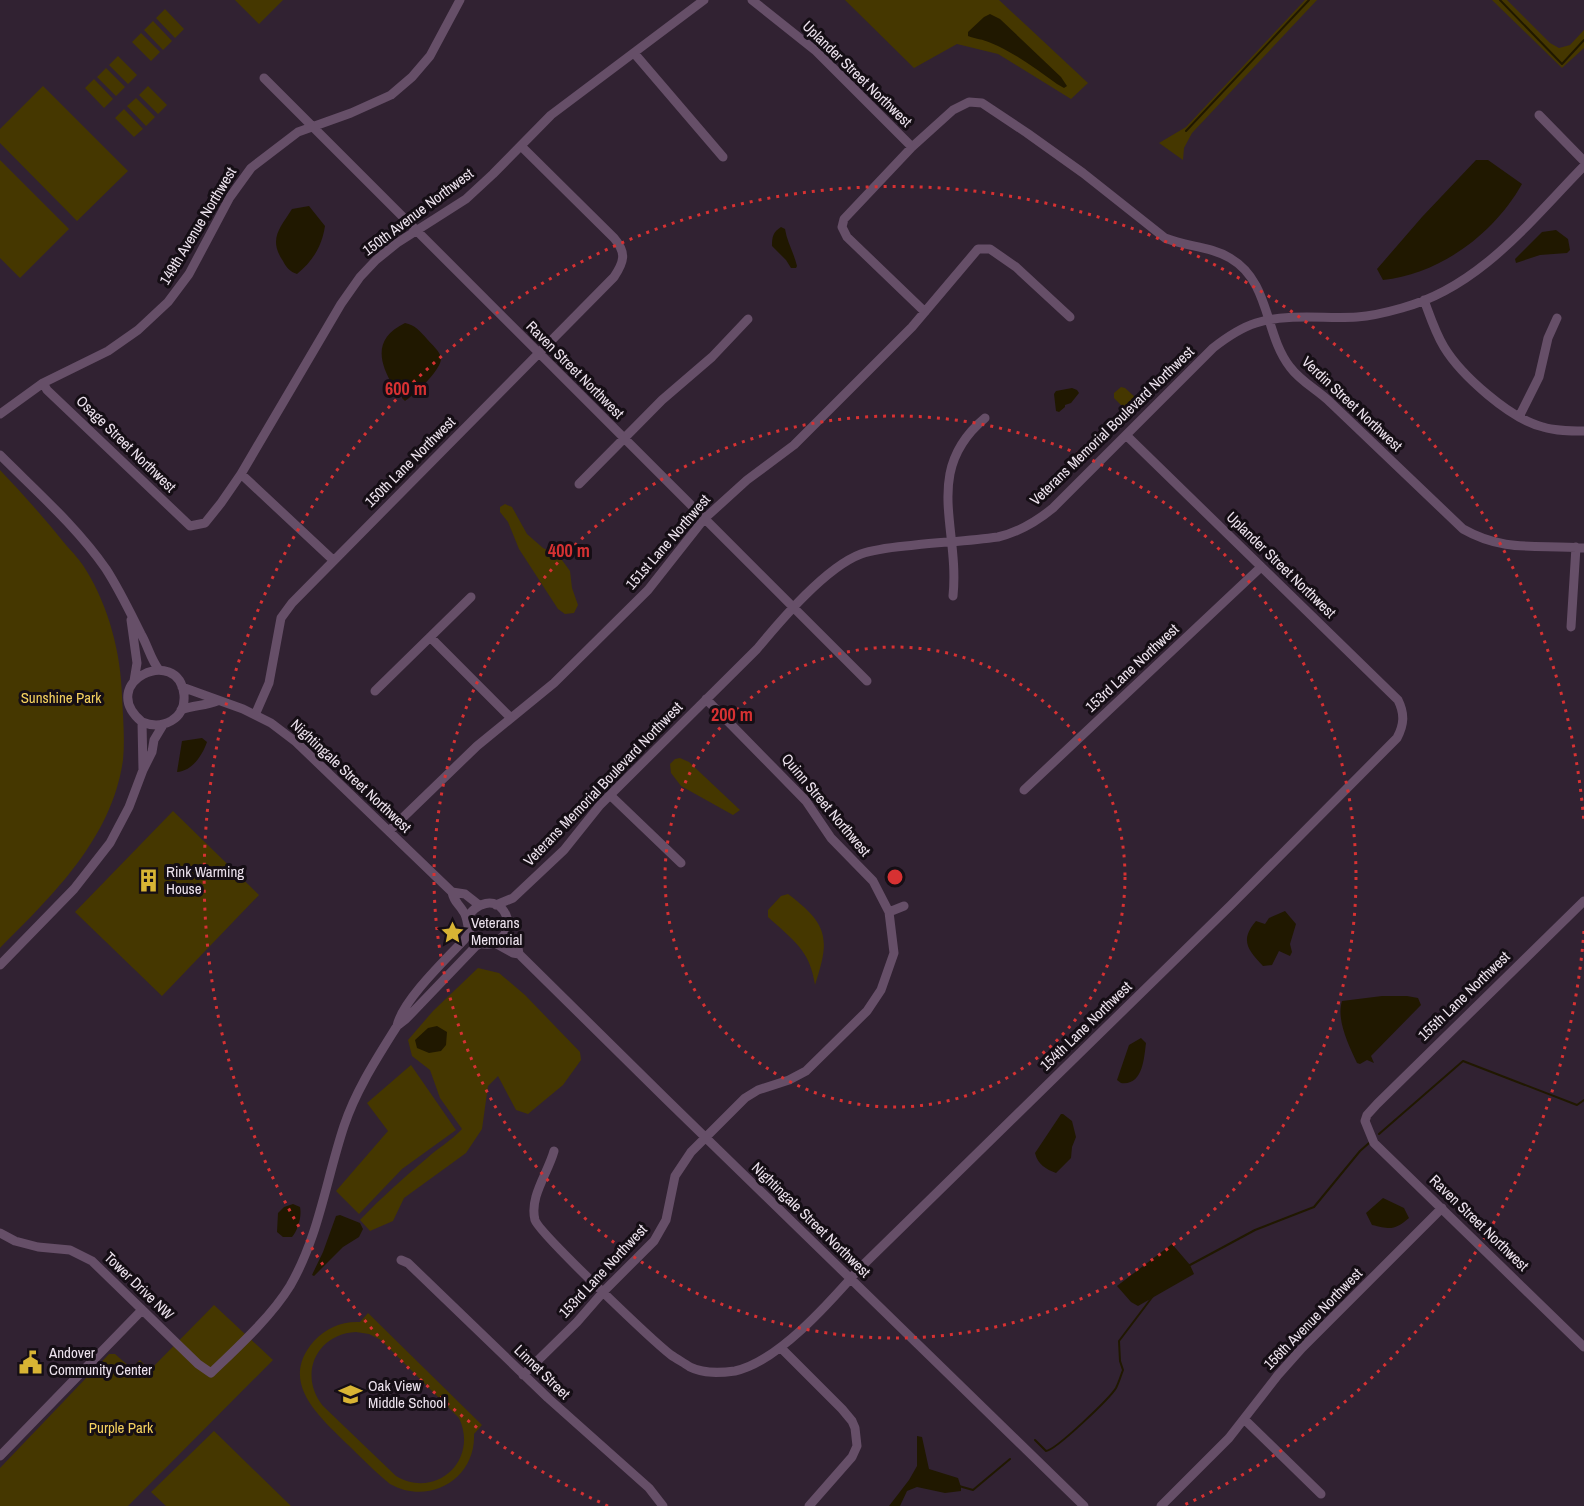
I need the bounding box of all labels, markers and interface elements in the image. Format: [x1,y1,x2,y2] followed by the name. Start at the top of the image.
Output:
[798,16,917,132] street label: Uplander Street Northwest
[154,162,241,289] street label: 149th Avenue Northwest
[358,163,478,260] street label: 150th Avenue Northwest
[522,316,629,424] street label: Raven Street Northwest
[1025,341,1199,510] street label: Veterans Memorial Boulevard Northwest
[1297,351,1408,456] street label: Verdin Street Northwest
[385,376,427,401] text: 600 m
[72,390,181,497] street label: Osage Street Northwest
[360,411,460,512] street label: 150th Lane Northwest
[620,489,715,594] street label: 151st Lane Northwest
[1222,507,1341,623] street label: Uplander Street Northwest
[548,538,590,563] text: 400 m
[1080,618,1183,717] street label: 153rd Lane Northwest
[21,687,102,708] park label: Sunshine Park
[518,697,687,870] street label: Veterans Memorial Boulevard Northwest
[711,702,753,727] text: 200 m
[286,714,417,838] street label: Nightingale Street Northwest
[777,749,876,861] street label: Quinn Street Northwest
[166,861,244,899] place label: Rink Warming House
[885,867,905,887] centre of rings
[135,868,161,894] building icon: Rink Warming House
[471,912,522,950] place label: Veterans Memorial
[440,919,466,945] place icon: Veterans Memorial
[1413,946,1515,1045] street label: 155th Lane Northwest
[1035,976,1137,1075] street label: 154th Lane Northwest
[747,1157,876,1282] street label: Nightingale Street Northwest
[1425,1170,1534,1276] street label: Raven Street Northwest
[554,1219,652,1322] street label: 153rd Lane Northwest
[100,1247,179,1325] street label: Tower Drive NW
[1259,1263,1367,1374] street label: 156th Avenue Northwest
[510,1340,575,1404] street label: Linnet Street
[48,1342,152,1380] place label: Andover Community Center
[18,1349,44,1375] public building icon: Andover Community Center
[368,1375,446,1413] place label: Oak View Middle School
[337,1382,363,1408] school or university icon: Oak View Middle School
[89,1417,154,1438] park label: Purple Park

